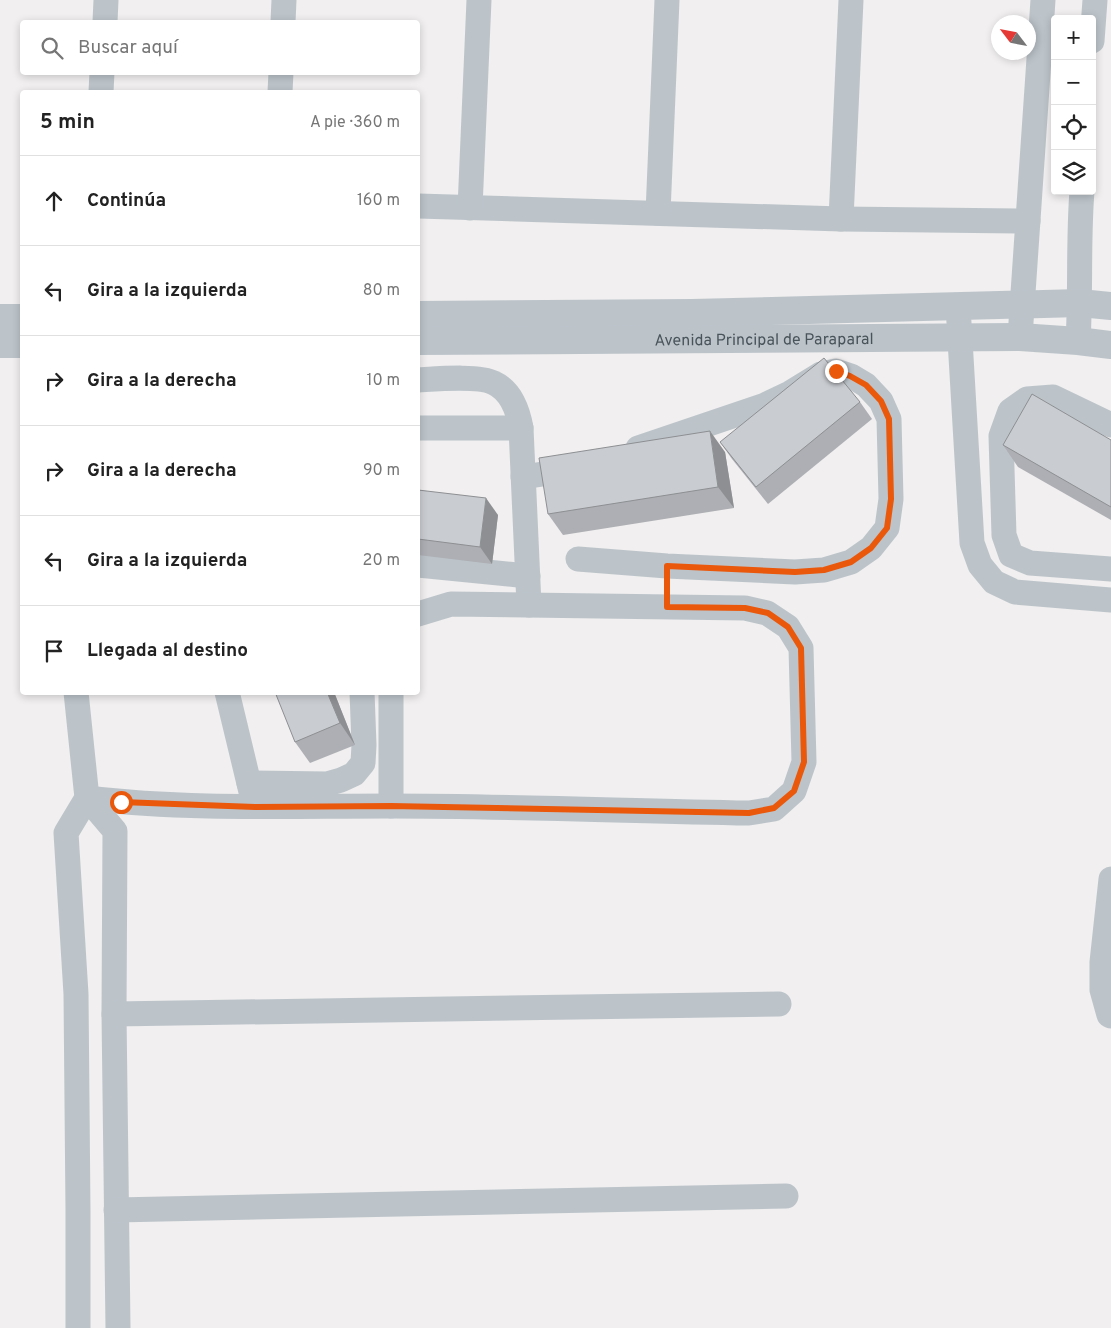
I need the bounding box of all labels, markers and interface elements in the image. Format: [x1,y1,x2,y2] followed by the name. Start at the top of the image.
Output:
[991,15,1036,60] north arrow
[1051,15,1096,195] map controls
[1051,15,1096,60] button: +
[20,20,420,75] search box
[38,34,66,62] icon: search
[78,36,178,60] text: Buscar aquí
[1051,60,1096,105] button: −
[1051,105,1096,150] button: locate
[40,109,95,136] text: 5 min
[310,113,400,133] text: A pie · 360 m
[1051,150,1096,195] button: layers
[40,187,68,215] icon: ahead
[87,189,166,213] text: Continúa
[357,191,400,211] text: 160 m
[40,277,68,305] icon: left
[87,279,247,303] text: Gira a la izquierda
[363,281,400,301] text: 80 m
[654,330,874,351] street label: Avenida Principal de Paraparal
[825,360,848,383] route end
[40,367,68,395] icon: right
[87,369,237,393] text: Gira a la derecha
[366,371,400,391] text: 10 m
[40,457,68,485] icon: right
[87,459,237,483] text: Gira a la derecha
[363,461,400,481] text: 90 m
[40,547,68,575] icon: left
[87,549,247,573] text: Gira a la izquierda
[363,551,400,571] text: 20 m
[40,637,68,665] icon: arrive
[87,639,248,663] text: Llegada al destino
[110,791,133,814] route start

